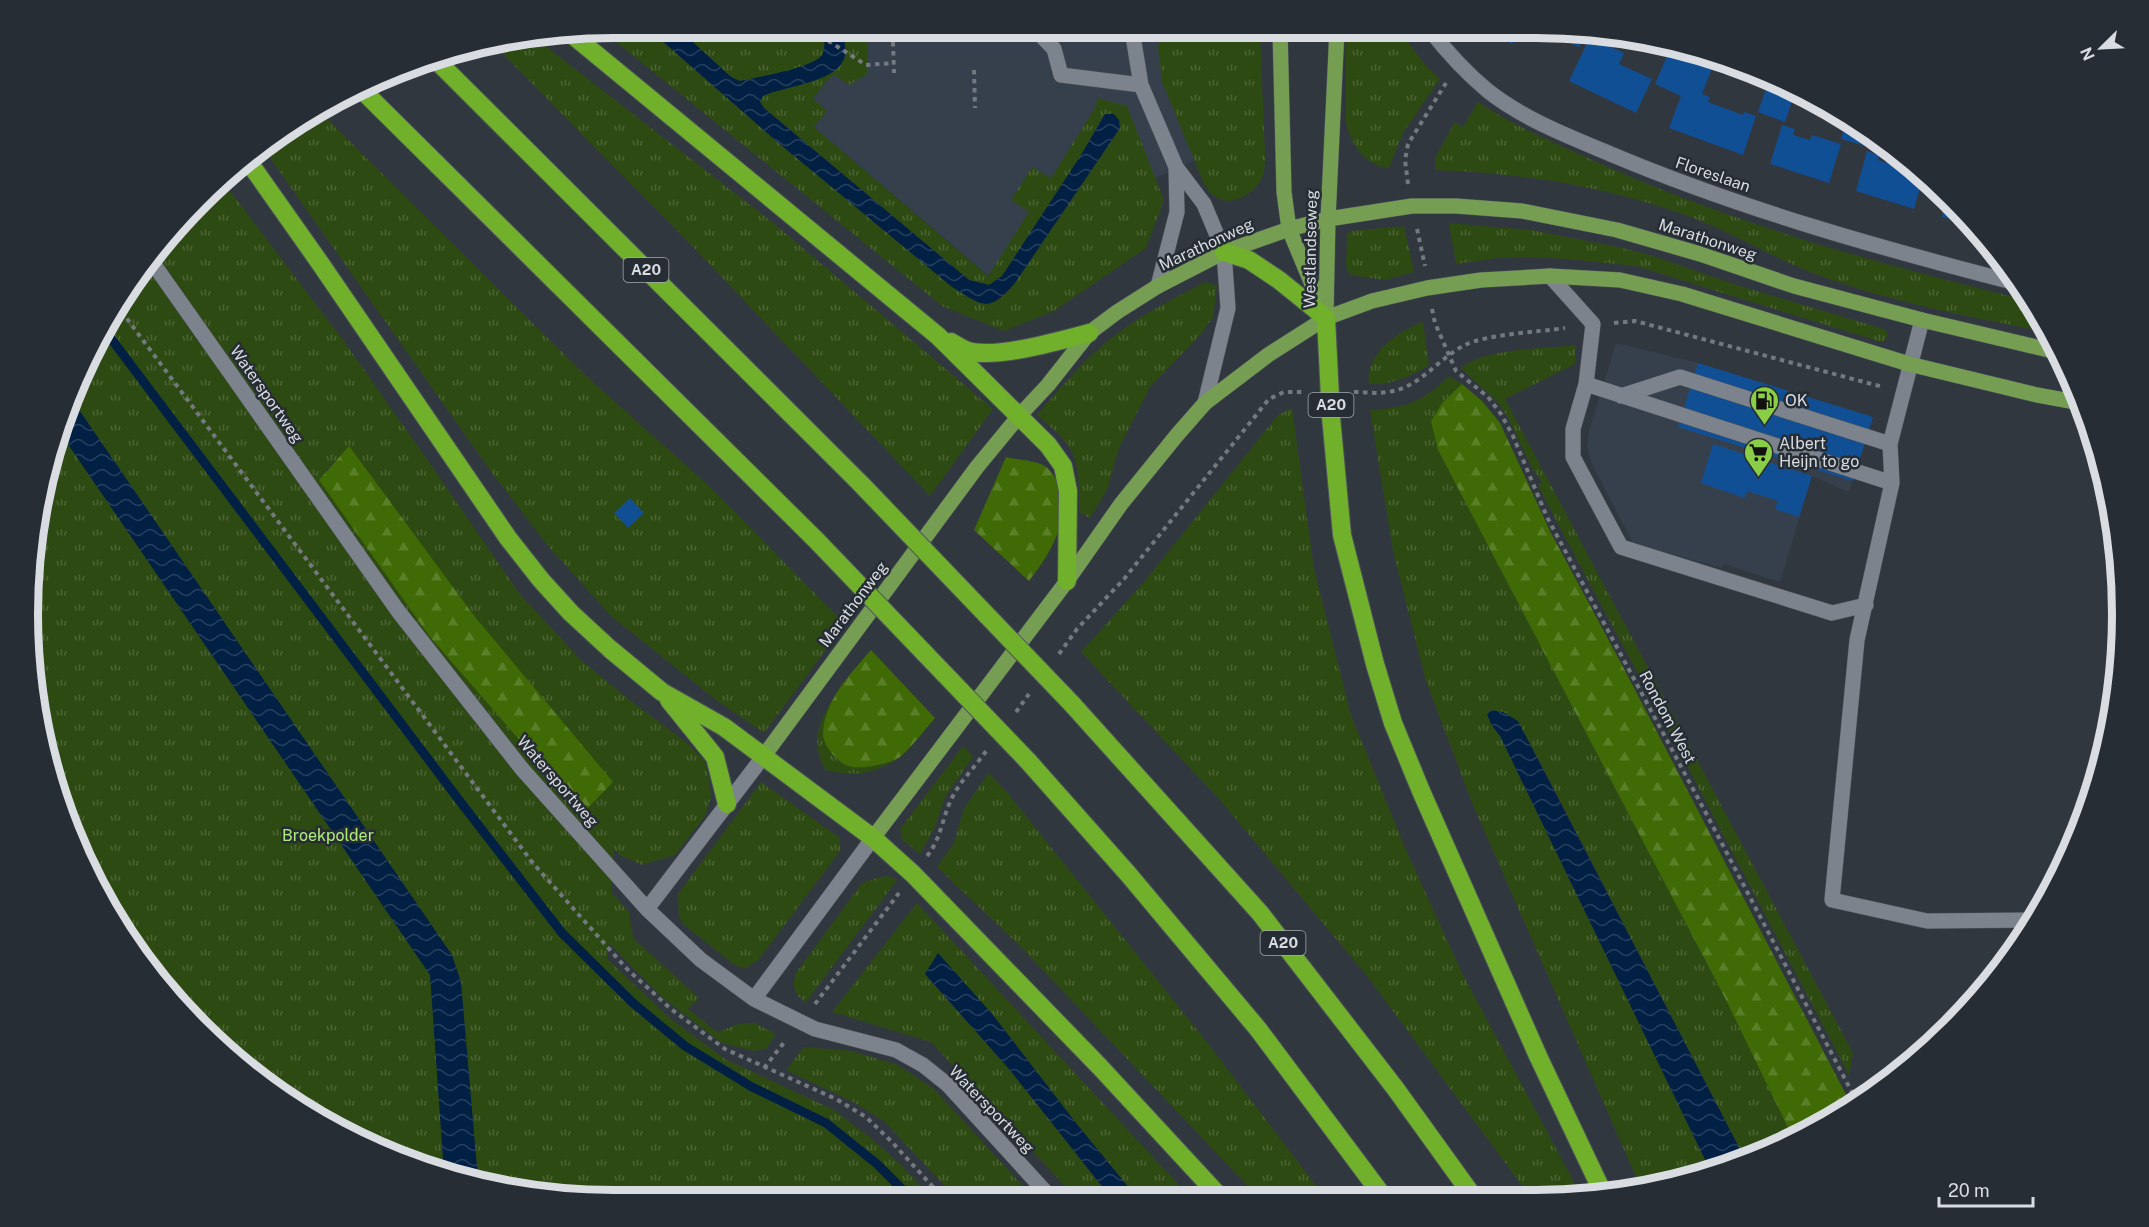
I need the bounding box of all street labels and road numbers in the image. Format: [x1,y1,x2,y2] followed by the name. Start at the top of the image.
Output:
[1673,153,1753,196] street label: Floreslaan
[1300,190,1321,308] street label: Westlandseweg
[1156,214,1257,275] street label: Marathonweg
[1656,215,1759,264] street label: Marathonweg
[624,258,668,282] road number: A20
[226,342,307,447] street label: Watersportweg
[1308,393,1354,417] road number: A20
[815,558,892,651] street label: Marathonweg
[1635,668,1700,767] street label: Rondom West
[513,732,602,831] street label: Watersportweg
[1260,931,1306,955] road number: A20
[945,1062,1038,1157] street label: Watersportweg

